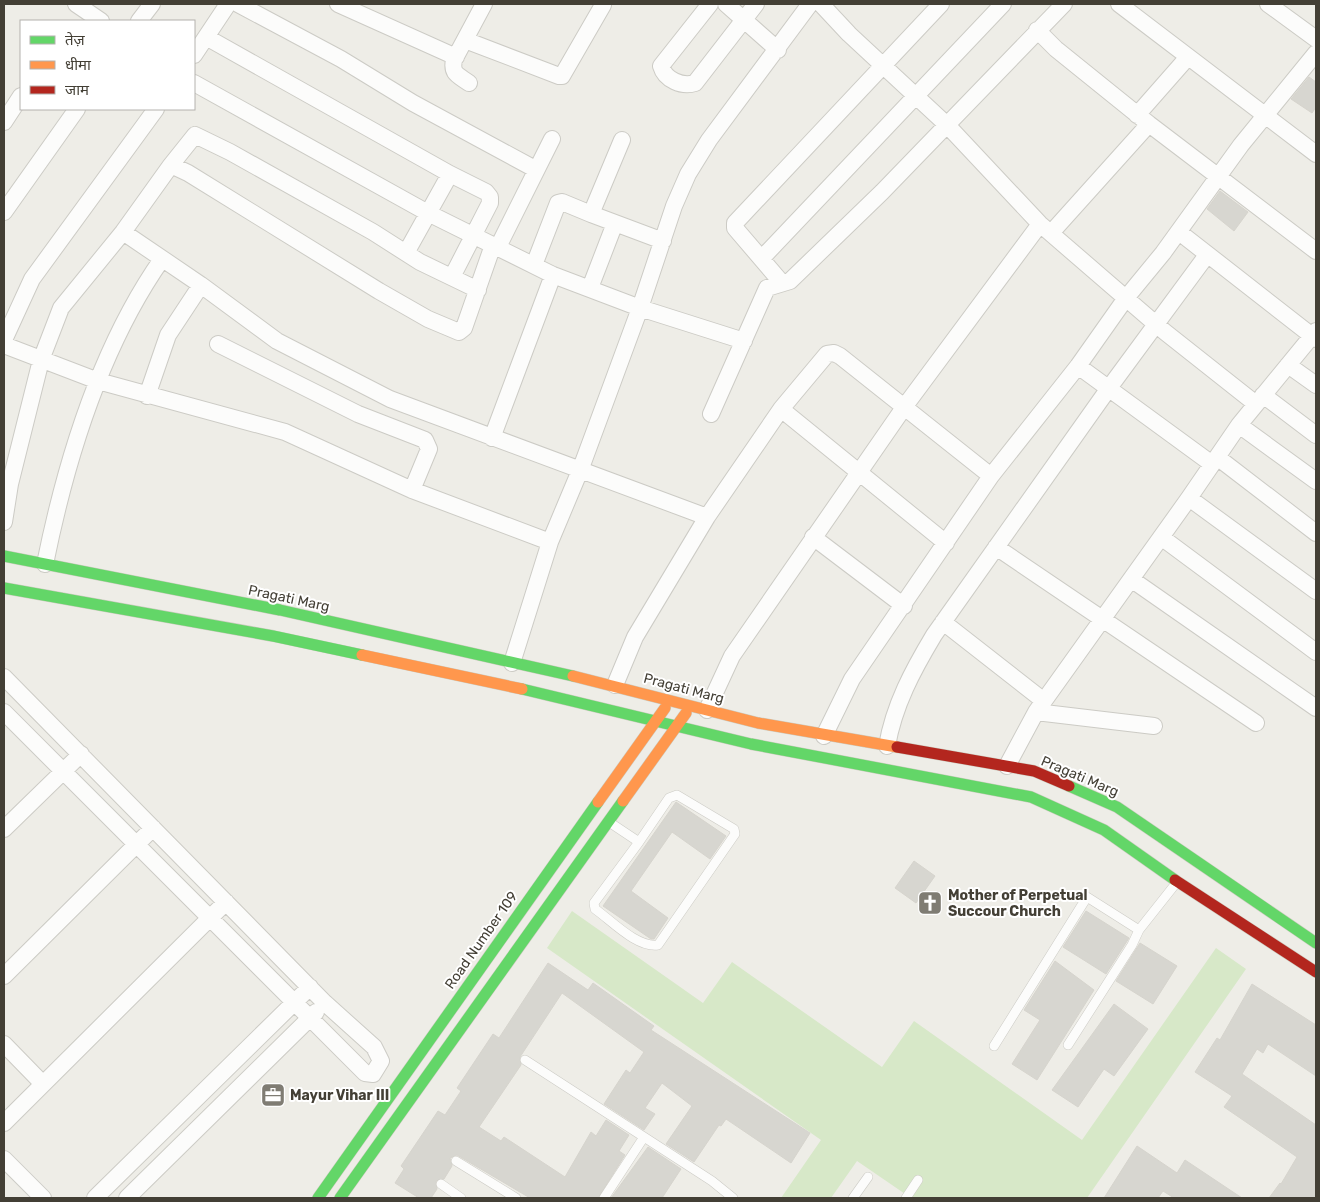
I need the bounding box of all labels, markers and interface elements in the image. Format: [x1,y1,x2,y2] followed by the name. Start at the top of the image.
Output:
[20,20,195,110] legend
[65,31,86,49] text: तेज़
[65,56,92,74] text: धीमा
[65,81,90,99] text: जाम
[247,582,331,615] street label: Pragati Marg
[642,670,726,707] street label: Pragati Marg
[1038,752,1121,800] street label: Pragati Marg
[948,887,1087,920] place label: Mother of Perpetual Succour Church
[441,888,521,992] street label: Road Number 109
[917,890,943,916] church icon: Mother of Perpetual Succour Church
[260,1082,286,1108] office icon: Mayur Vihar III
[290,1087,389,1104] place label: Mayur Vihar III

